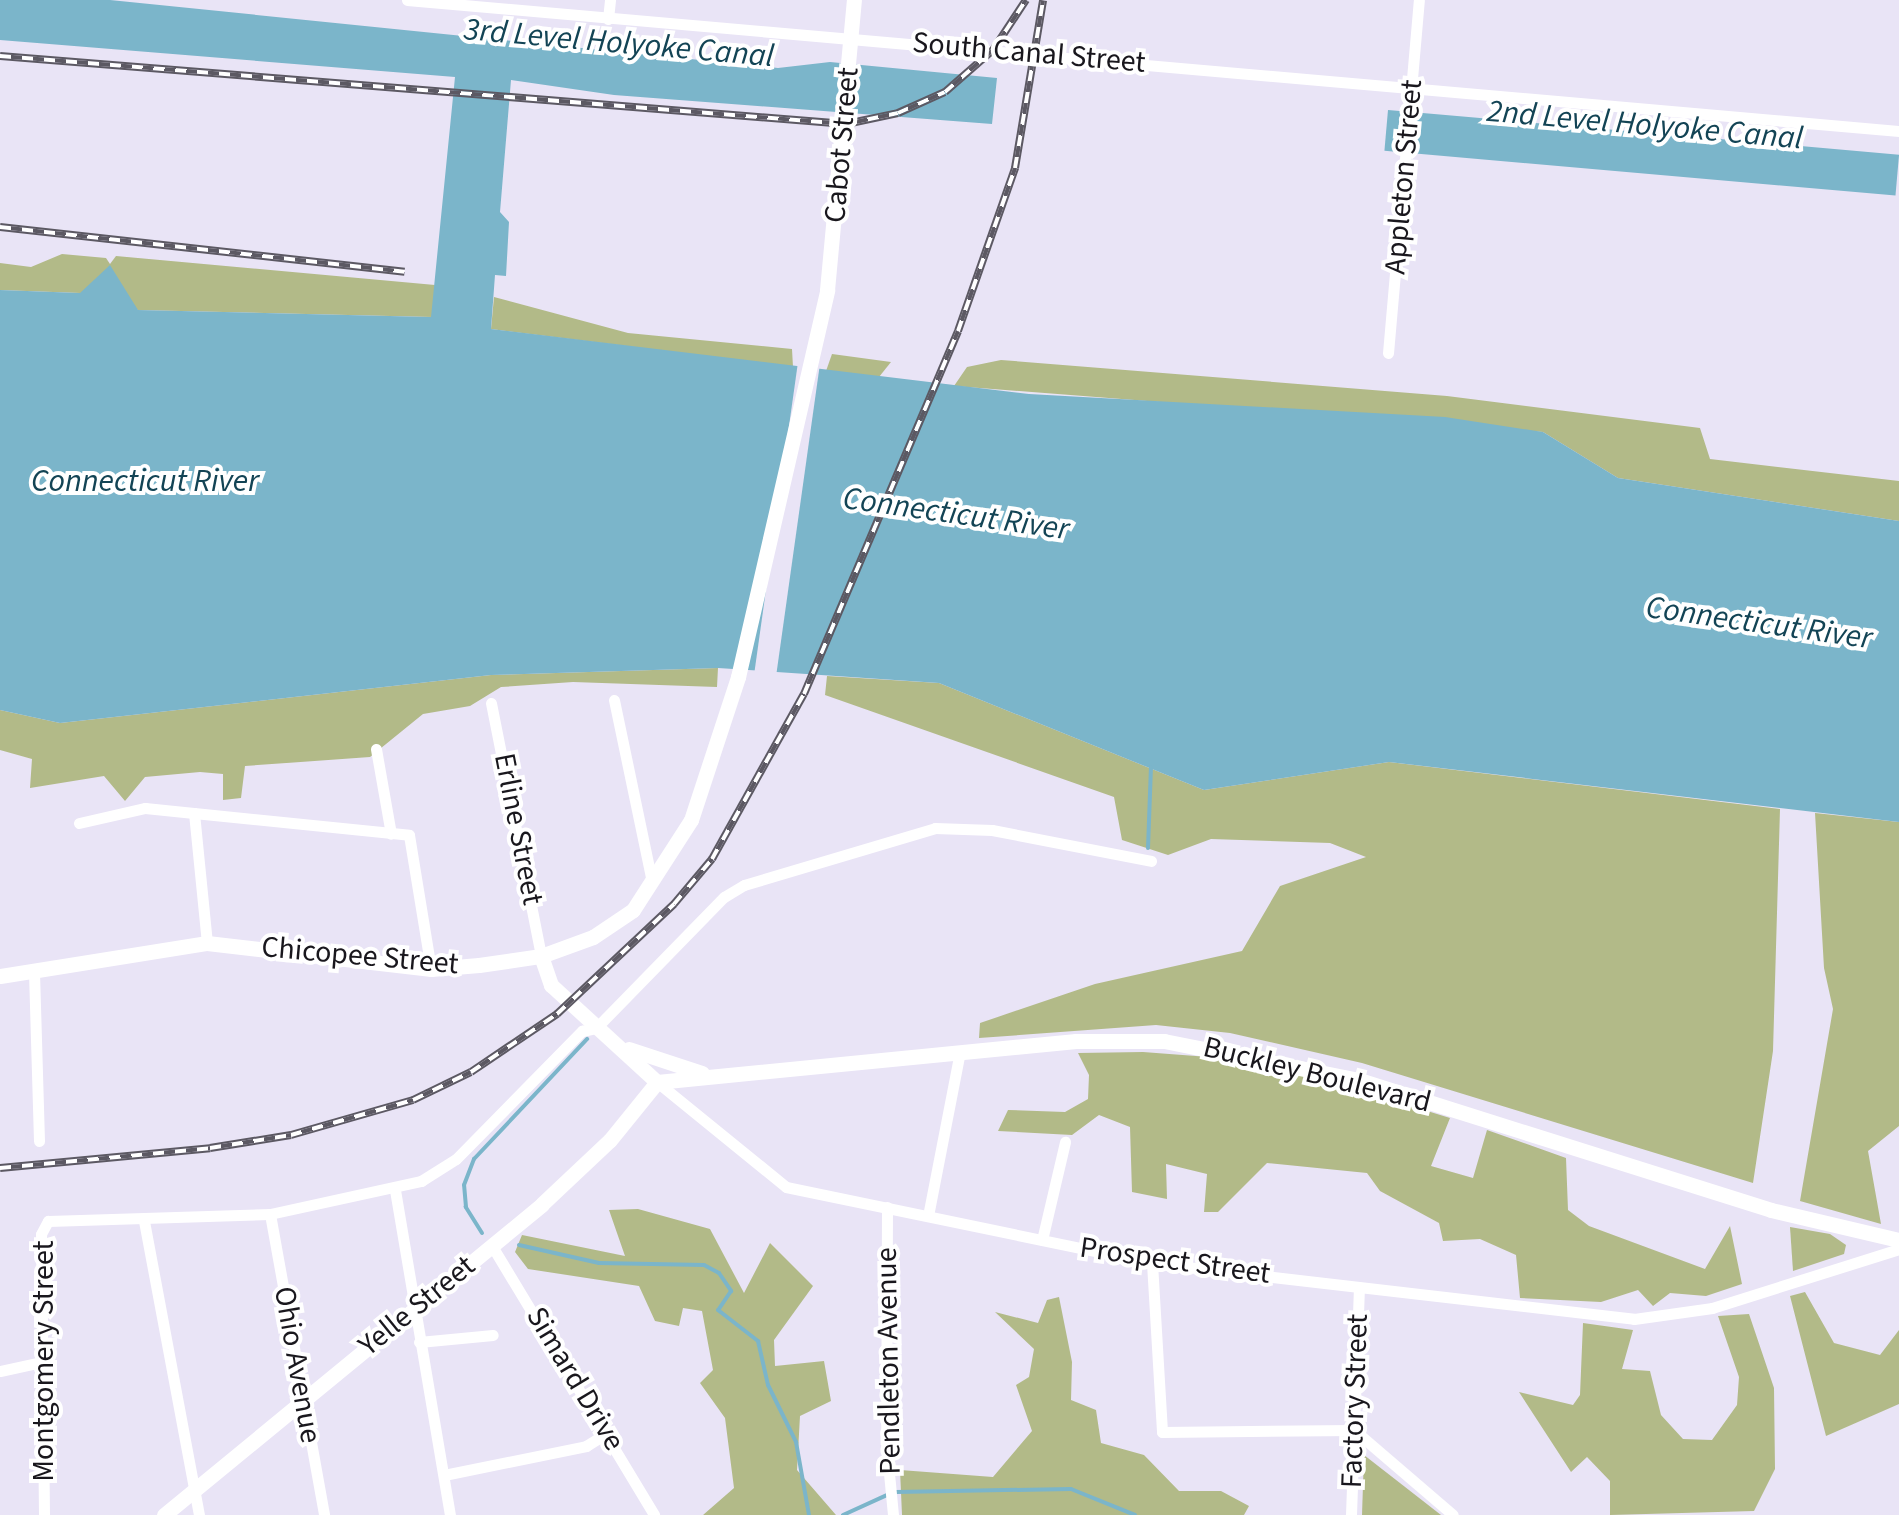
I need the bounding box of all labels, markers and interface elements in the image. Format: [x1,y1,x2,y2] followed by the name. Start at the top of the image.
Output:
[463,10,775,76] water label: 3rd Level Holyoke Canal
[911,25,1147,81] street label: South Canal Street
[817,66,867,224] street label: Cabot Street
[1378,78,1430,276] street label: Appleton Street
[1485,92,1805,158] water label: 2nd Level Holyoke Canal
[31,462,259,500] water label: Connecticut River
[840,479,1072,549] water label: Connecticut River
[1643,588,1875,658] water label: Connecticut River
[486,750,550,908] street label: Erline Street
[260,929,460,983] street label: Chicopee Street
[1199,1029,1435,1121] street label: Buckley Boulevard
[1077,1230,1273,1292] street label: Prospect Street
[26,1240,62,1482] street label: Montgomery Street
[869,1247,909,1475] street label: Pendleton Avenue
[352,1248,482,1364] street label: Yelle Street
[266,1284,328,1446] street label: Ohio Avenue
[518,1301,632,1457] street label: Simard Drive
[1334,1313,1376,1489] street label: Factory Street

